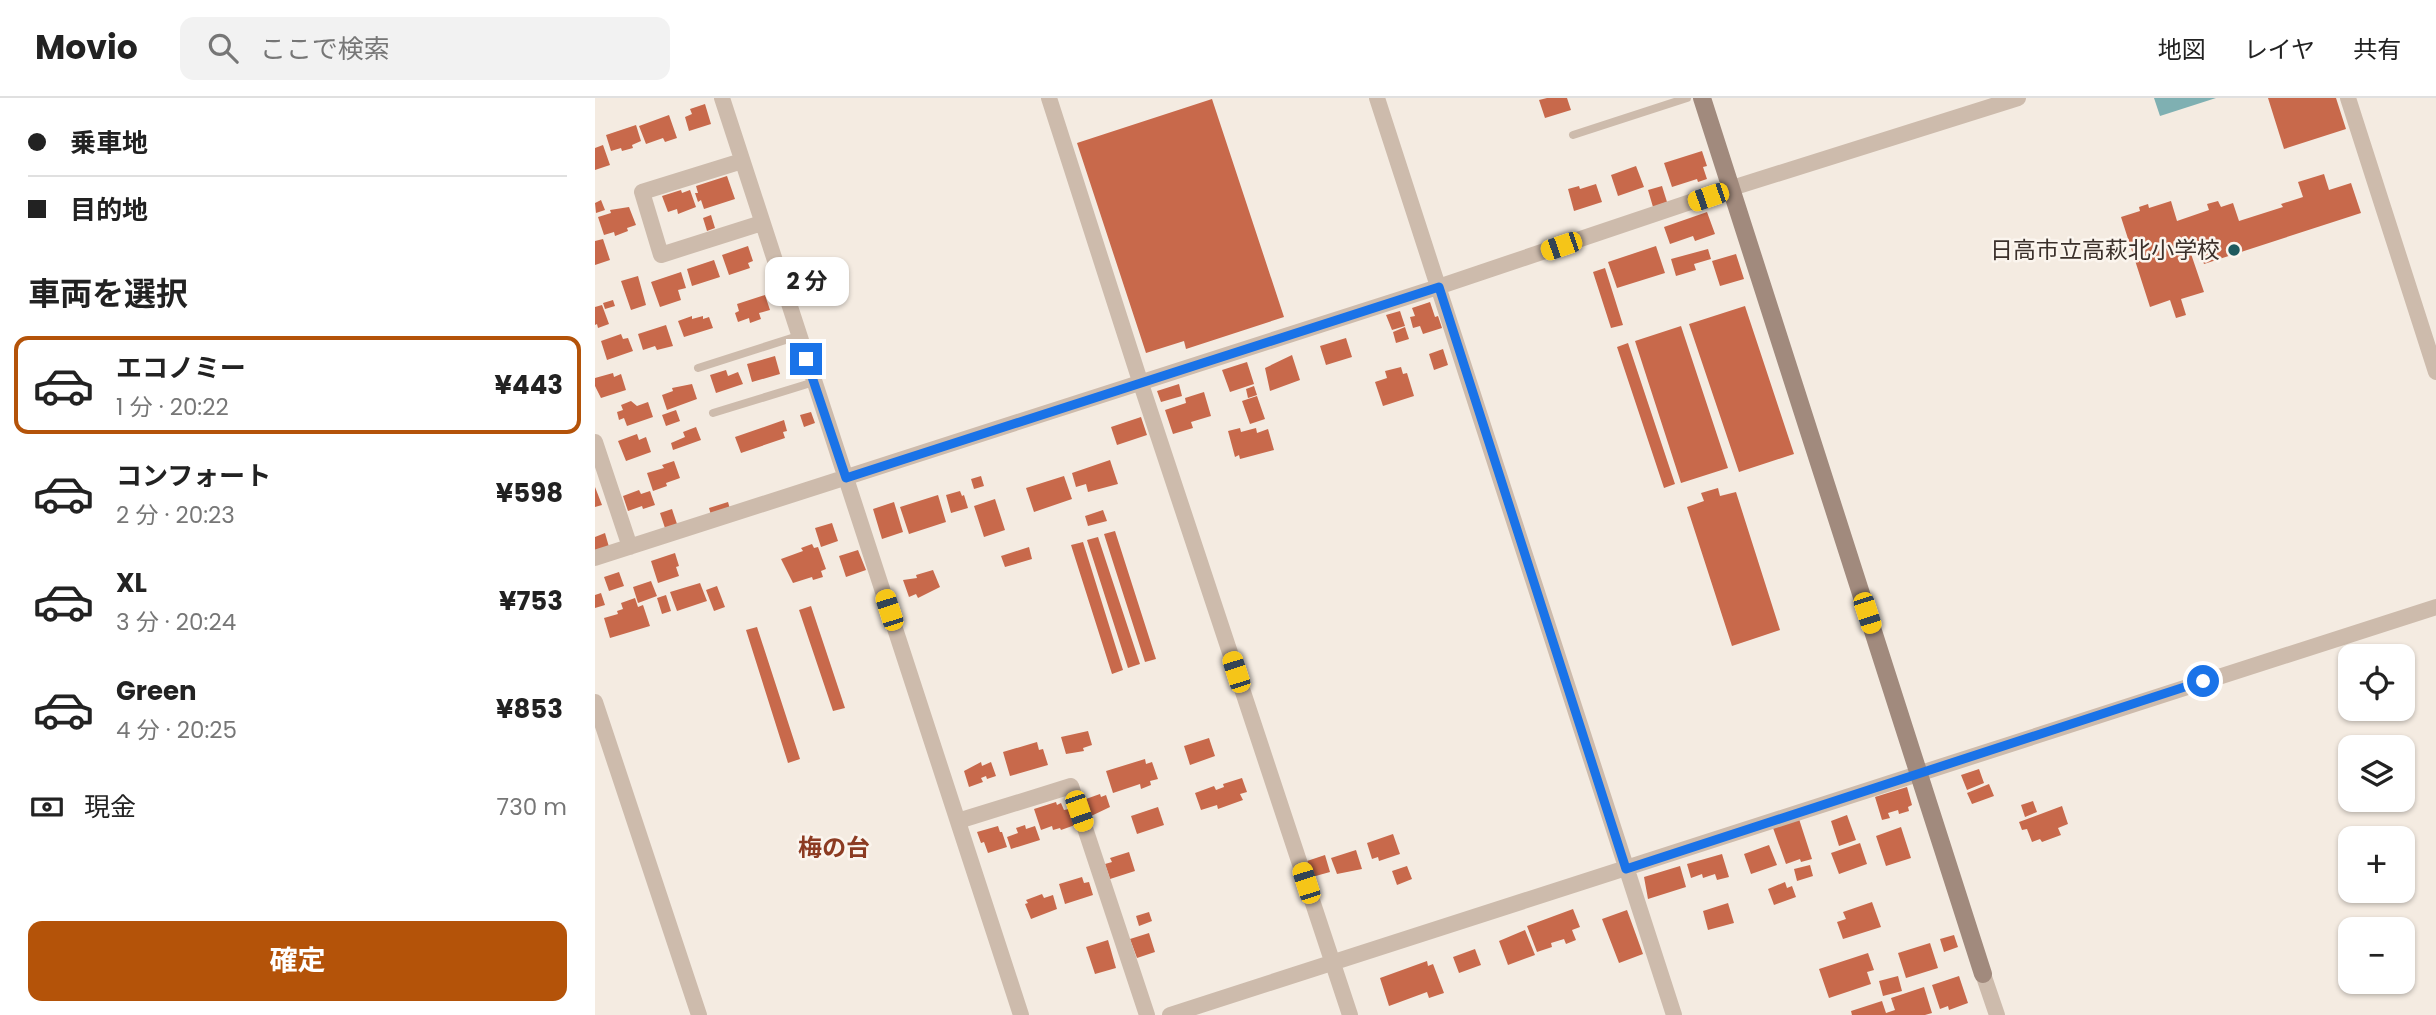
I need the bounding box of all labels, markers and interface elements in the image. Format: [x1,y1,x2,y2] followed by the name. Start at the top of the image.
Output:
[180,17,670,80] search box
[35,24,138,71] text: Movio
[204,29,242,67] icon: search
[260,31,390,67] text: ここで検索
[2158,33,2206,66] text: 地図
[2244,33,2315,66] text: レイヤ
[2353,33,2401,66] text: 共有
[70,125,148,161] text: 乗車地
[1685,180,1732,214] car
[70,192,148,228] text: 目的地
[1538,229,1585,263] car
[1990,234,2220,266] place label: 日高市立高萩北小学校
[2226,242,2242,258] marker: 日高市立高萩北小学校
[764,258,848,306] callout: 2 分
[786,265,828,297] text: 2 分
[28,271,188,316] text: 車両を選択
[790,343,822,375] route end
[116,350,246,386] text: エコノミー
[32,354,95,417] icon: car
[495,367,563,403] text: ¥443
[116,391,229,423] text: 1 分 · 20:22
[116,458,271,494] text: コンフォート
[32,462,95,525] icon: car
[496,475,563,511] text: ¥598
[116,499,235,531] text: 2 分 · 20:23
[116,565,147,601] text: XL
[32,570,95,633] icon: car
[499,583,563,619] text: ¥753
[873,587,906,633] car
[1851,590,1884,636] car
[116,606,236,638] text: 3 分 · 20:24
[2338,644,2415,994] map controls
[2338,644,2415,721] button: locate
[1220,649,1253,695] car
[2187,665,2219,697] route start
[116,673,197,709] text: Green
[32,678,95,741] icon: car
[496,691,563,727] text: ¥853
[116,714,237,746] text: 4 分 · 20:25
[2338,735,2415,812] button: layers
[28,788,66,826] icon: cash
[1063,788,1096,834] car
[84,789,136,825] text: 現金
[497,791,567,823] text: 730 m
[2338,826,2415,903] button: +
[798,831,870,864] district label: 梅の台
[1290,860,1323,906] car
[2338,917,2415,994] button: −
[28,921,567,1001] button: 確定

